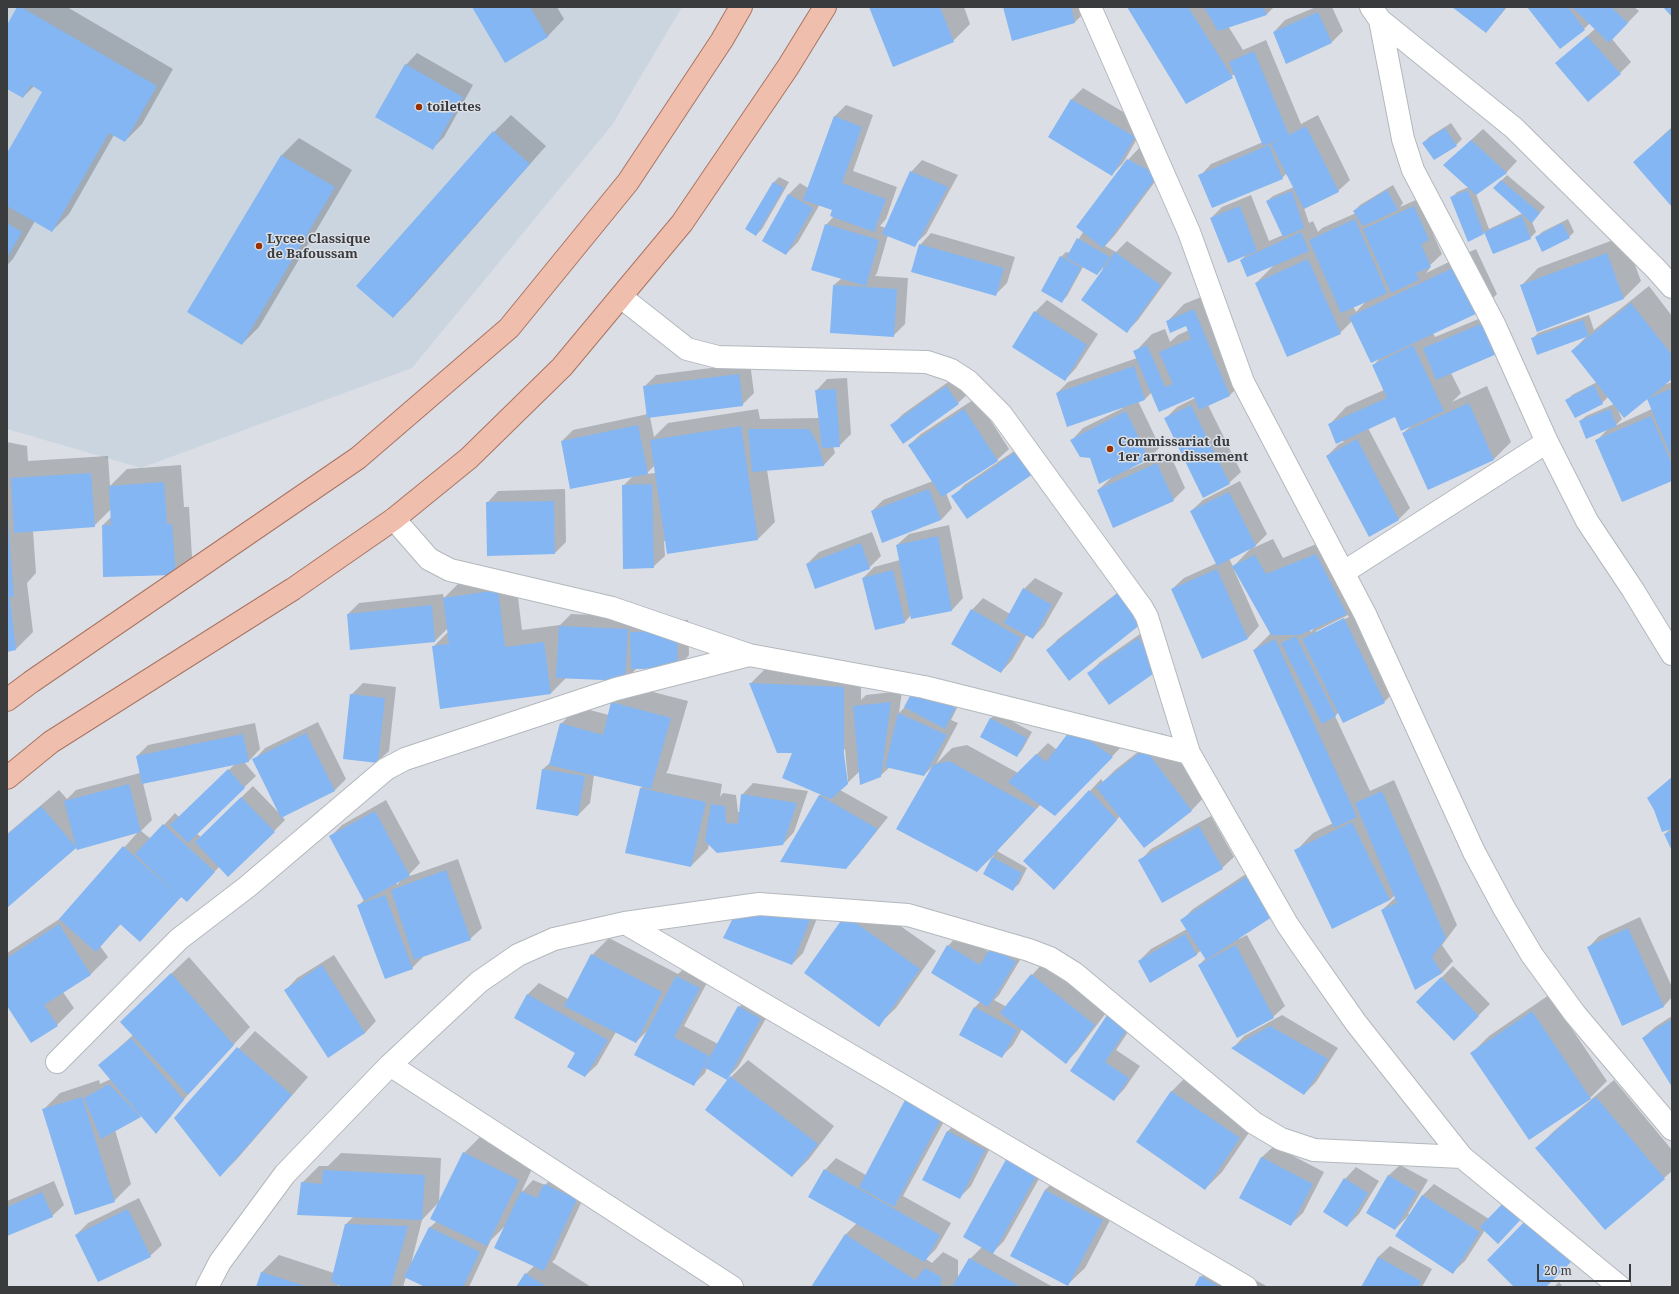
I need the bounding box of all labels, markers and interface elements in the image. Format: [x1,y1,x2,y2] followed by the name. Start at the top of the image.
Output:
[427,99,481,115] place label: toilettes
[414,102,424,112] marker: toilettes
[267,231,370,262] place label: Lycee Classique de Bafoussam
[254,241,264,251] marker: Lycee Classique de Bafoussam
[1118,434,1248,465] place label: Commissariat du 1er arrondissement
[1105,444,1115,454] marker: Commissariat du 1er arrondissement
[1539,1256,1633,1282] scale bar
[1544,1262,1572,1279] text: 20 m

